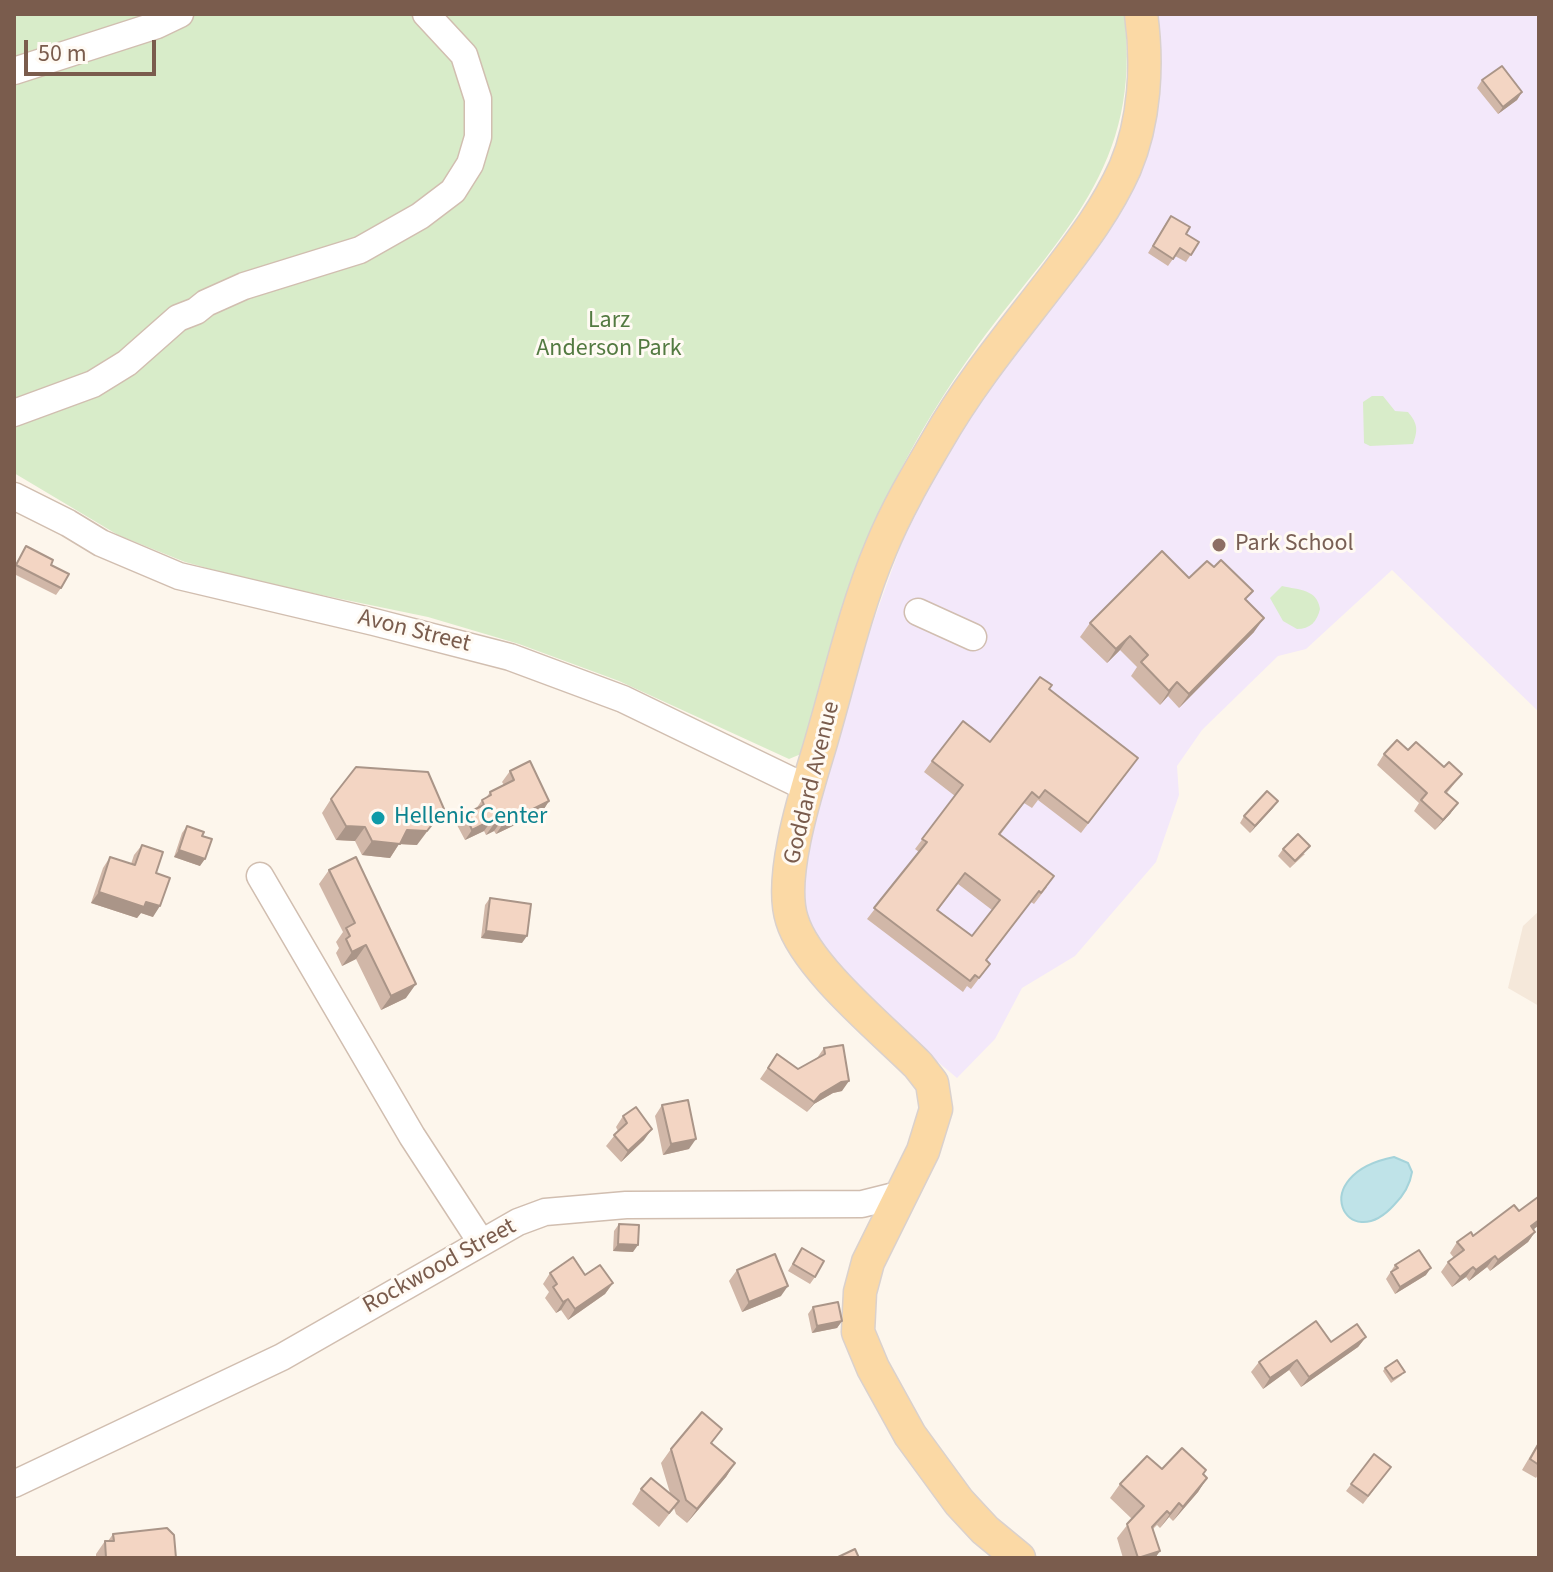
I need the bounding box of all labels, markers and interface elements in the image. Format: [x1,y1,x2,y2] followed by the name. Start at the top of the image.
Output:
[28,24,160,74] scale bar
[38,36,87,71] text: 50 m
[536,308,682,364] park label: Larz Anderson Park
[1235,531,1354,559] place label: Park School
[1210,536,1228,554] marker: Park School
[355,604,473,660] street label: Avon Street
[779,699,847,867] street label: Goddard Avenue
[394,804,547,832] place label: Hellenic Center
[369,809,387,827] marker: Hellenic Center
[358,1213,522,1321] street label: Rockwood Street

